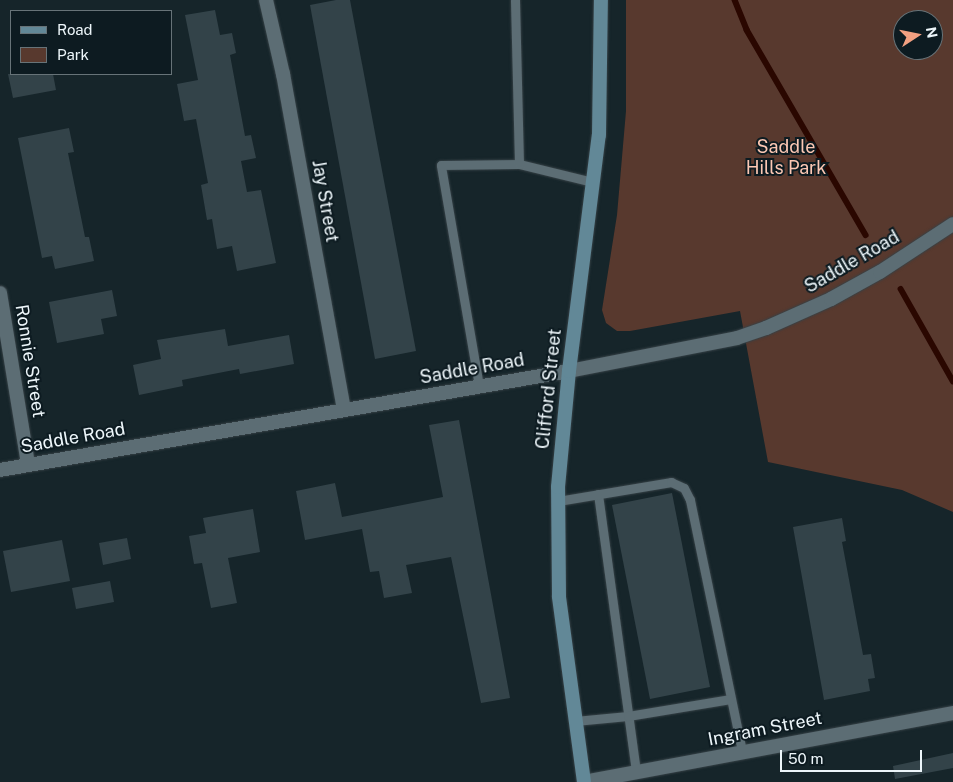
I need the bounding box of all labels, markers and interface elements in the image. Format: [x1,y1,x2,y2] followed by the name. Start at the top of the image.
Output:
[10,10,172,75] legend
[893,10,943,60] north arrow
[57,21,93,38] text: Road
[923,25,941,39] text: N
[57,46,89,63] text: Park
[746,137,826,180] park label: Saddle Hills Park
[307,158,343,244] street label: Jay Street
[801,226,903,298] street label: Saddle Road
[10,303,50,419] street label: Ronnie Street
[532,328,566,450] street label: Clifford Street
[418,349,526,389] street label: Saddle Road
[19,418,127,458] street label: Saddle Road
[706,707,824,751] street label: Ingram Street
[783,740,926,772] scale bar
[788,750,823,767] text: 50 m

